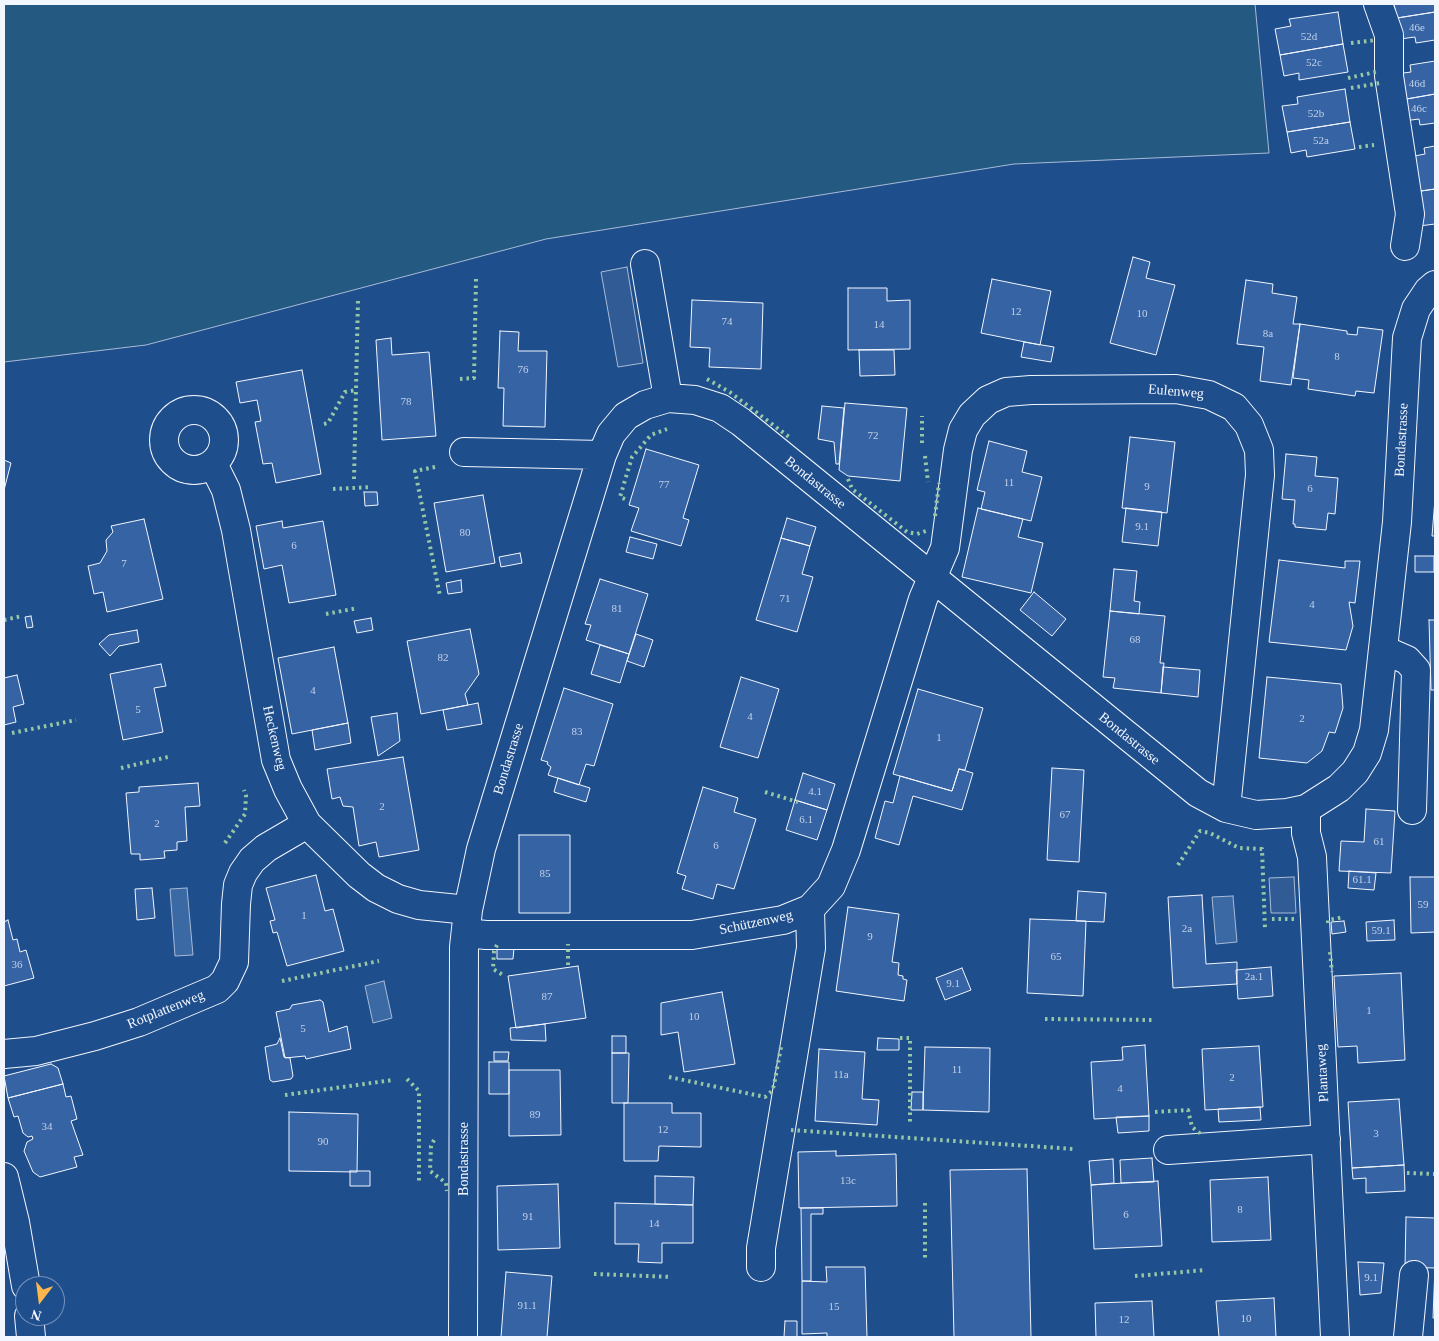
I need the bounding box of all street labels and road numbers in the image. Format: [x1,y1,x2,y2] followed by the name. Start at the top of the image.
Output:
[1147,381,1205,403] street label: Eulenweg
[1392,403,1412,477] street label: Bondastrasse
[781,453,849,513] street label: Bondastrasse
[258,704,290,772] street label: Heckenweg
[1095,709,1163,769] street label: Bondastrasse
[490,721,528,797] street label: Bondastrasse
[718,907,794,939] street label: Schützenweg
[125,987,207,1033] street label: Rotplattenweg
[1313,1043,1333,1103] street label: Plantaweg
[456,1122,472,1196] street label: Bondastrasse

